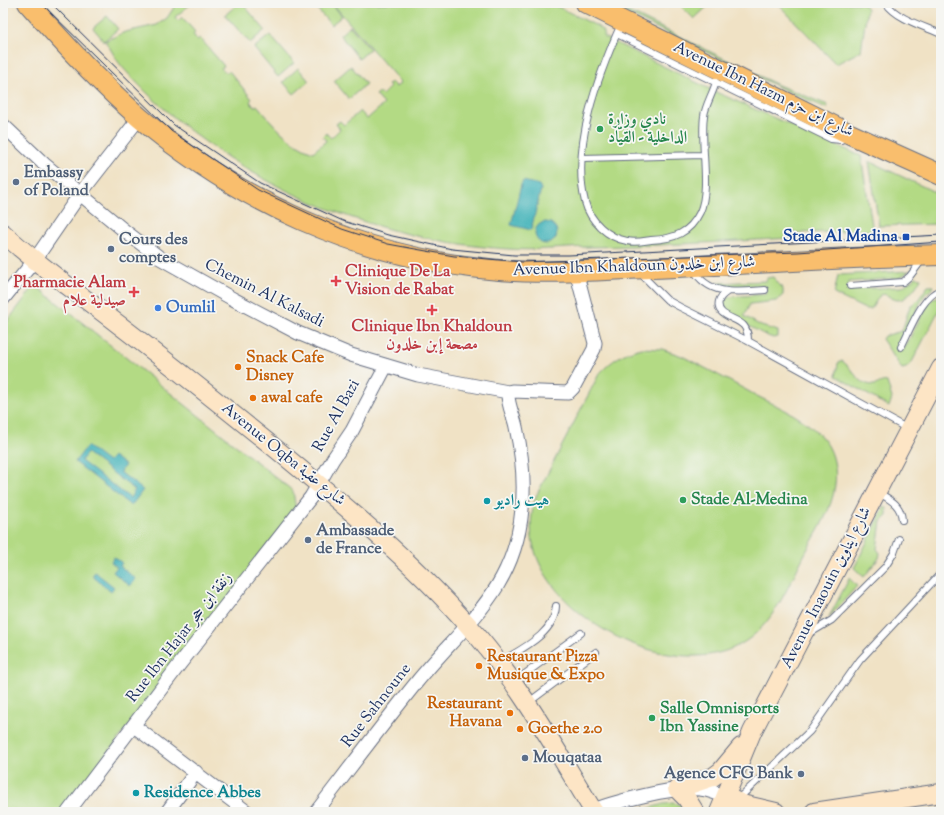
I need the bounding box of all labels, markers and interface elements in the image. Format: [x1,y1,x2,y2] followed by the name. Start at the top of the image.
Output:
[669,36,857,145] street label: Avenue Ibn Hazm شارع ابن حزم
[608,109,687,150] place label: نادي وزارة الداخلية - القيّاد
[595,124,605,134] marker: نادي وزارة الداخلية - القيّاد
[24,162,90,203] place label: Embassy of Poland
[11,177,21,187] marker: Embassy of Poland
[783,226,899,249] place label: Stade Al Madina
[119,229,188,270] place label: Cours des comptes
[901,232,911,242] marker: Stade Al Madina
[106,244,116,254] marker: Cours des comptes
[512,251,756,283] street label: Avenue Ibn Khaldoun شارع ابن خلدون
[200,254,328,334] street label: Chemin Al Kalsadi
[345,261,454,302] place label: Clinique De La Vision de Rabat
[13,272,127,314] place label: Pharmacie Alam صيدلية علام
[330,275,342,287] marker: Clinique De La Vision de Rabat
[129,287,139,297] marker: Pharmacie Alam صيدلية علام
[166,297,216,320] place label: Oumlil
[153,303,163,313] marker: Oumlil
[426,304,438,316] marker: Clinique Ibn Khaldoun مصحة إبن خلدون
[352,316,513,357] place label: Clinique Ibn Khaldoun مصحة إبن خلدون
[246,347,325,388] place label: Snack Cafe Disney
[233,362,243,372] marker: Snack Cafe Disney
[308,375,367,457] street label: Rue Al Bazi
[261,387,323,410] place label: awal cafe
[248,393,258,403] marker: awal cafe
[216,398,350,512] street label: Avenue Oqba شارع عقبة
[691,489,808,512] place label: Stade Al-Medina
[493,490,549,513] place label: هيت راديو
[678,495,688,505] marker: Stade Al-Medina
[482,496,492,506] marker: هيت راديو
[776,503,878,673] street label: Avenue Inaouin شارع ايناوين
[316,520,395,561] place label: Ambassade de France
[303,535,313,545] marker: Ambassade de France
[122,568,238,708] street label: Rue Ibn Hajar زنقة ابن حجر
[487,646,605,687] place label: Restaurant Pizza Musique & Expo
[337,659,417,753] street label: Rue Sahnoune
[474,661,484,671] marker: Restaurant Pizza Musique & Expo
[427,693,503,734] place label: Restaurant Havana
[660,698,779,739] place label: Salle Omnisports Ibn Yassine
[505,708,515,718] marker: Restaurant Havana
[647,713,657,723] marker: Salle Omnisports Ibn Yassine
[528,718,603,741] place label: Goethe 2.0
[515,724,525,734] marker: Goethe 2.0
[533,747,602,770] place label: Mouqataa
[520,753,530,763] marker: Mouqataa
[664,763,793,786] place label: Agence CFG Bank
[796,769,806,779] marker: Agence CFG Bank
[144,782,261,805] place label: Residence Abbes
[131,788,141,798] marker: Residence Abbes

